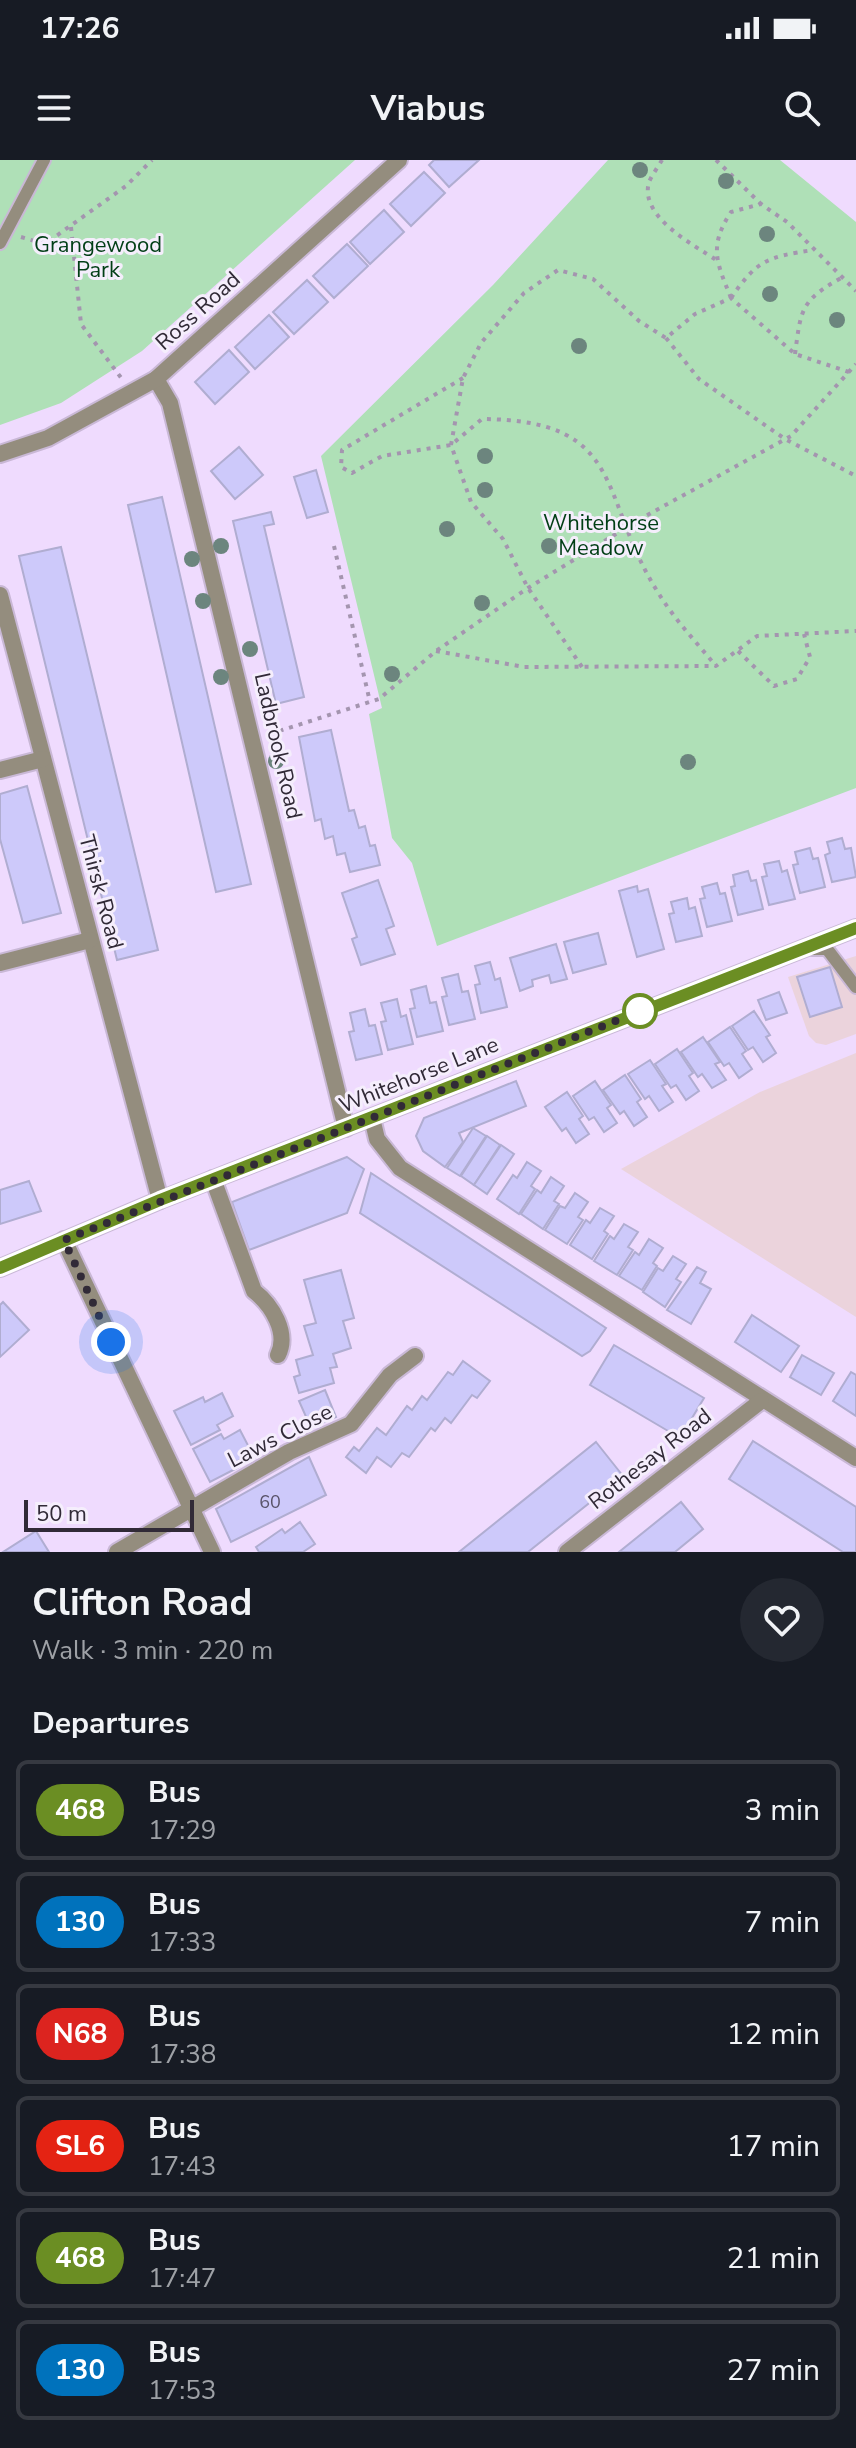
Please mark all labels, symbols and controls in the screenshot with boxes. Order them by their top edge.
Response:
text: 17:26 [40,8,119,49]
text: Viabus [371,84,485,133]
icon: menu [32,86,76,130]
icon: search [780,86,824,130]
park label: Grangewood Park [34,230,162,285]
street label: Ross Road [149,265,247,357]
park label: Whitehorse Meadow [543,508,659,563]
street label: Ladbrook Road [247,670,309,822]
street label: Thirsk Road [71,832,131,952]
unlabelled marker [623,994,657,1028]
street label: Whitehorse Lane [335,1029,503,1121]
your location [91,1322,131,1362]
street label: Laws Close [223,1397,337,1475]
street label: Rothesay Road [582,1401,718,1517]
house number: 60 [259,1490,281,1514]
scale bar [24,1496,194,1532]
text: 50 m [36,1499,87,1529]
text: Clifton Road [32,1577,252,1628]
button: heart [740,1578,824,1662]
text: Walk · 3 min · 220 m [32,1633,273,1668]
text: Departures [32,1703,189,1744]
text: Bus [148,1772,201,1813]
text: 3 min [745,1790,820,1831]
text: 468 [55,1791,105,1829]
text: 17:29 [148,1813,216,1848]
text: Bus [148,1884,201,1925]
text: 7 min [745,1902,820,1943]
text: 130 [55,1903,105,1941]
text: 17:33 [148,1925,216,1960]
text: Bus [148,1996,201,2037]
text: 12 min [727,2014,820,2055]
text: N68 [53,2015,107,2053]
text: 17:38 [148,2037,216,2072]
text: Bus [148,2108,201,2149]
text: 17 min [727,2126,820,2167]
text: SL6 [55,2127,105,2165]
text: 17:43 [148,2149,216,2184]
text: Bus [148,2220,201,2261]
text: 21 min [727,2238,820,2279]
text: 468 [55,2239,105,2277]
text: 17:47 [148,2261,216,2296]
text: Bus [148,2332,201,2373]
text: 27 min [727,2350,820,2391]
text: 130 [55,2351,105,2389]
text: 17:53 [148,2373,216,2408]

